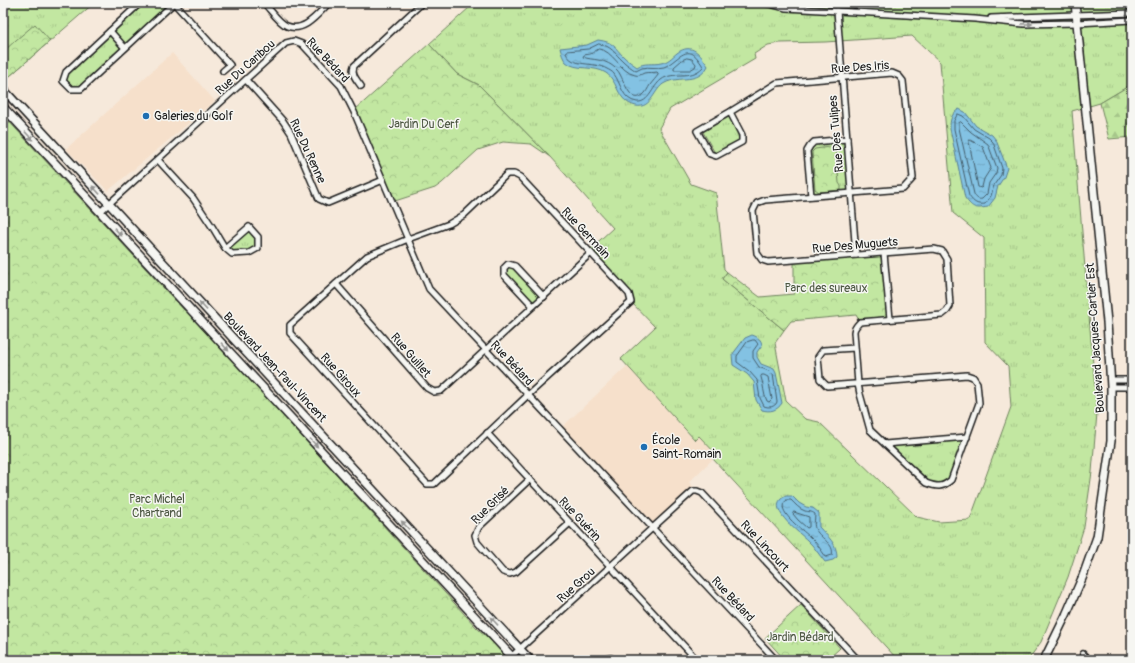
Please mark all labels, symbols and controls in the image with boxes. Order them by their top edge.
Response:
one-way arrow [1021,21,1034,27]
street label: Rue Bédard [303,35,352,86]
street label: Rue Du Caribou [212,37,278,98]
street label: Rue Des Iris [831,58,890,77]
street label: Rue Des Tulipes [826,94,847,173]
place label: Galeries du Golf [154,109,233,124]
marker: Galeries du Golf [141,111,151,121]
street label: Rue Du Renne [286,117,329,186]
park label: Jardin Du Cerf [388,117,460,132]
one-way arrow [25,131,34,141]
one-way arrow [92,185,101,195]
street label: Rue Germain [558,205,613,262]
one-way arrow [113,226,122,237]
street label: Rue Des Muguets [812,234,899,257]
street label: Boulevard Jacques-Cartier Est [1083,262,1108,414]
park label: Parc des sureaux [784,281,868,296]
one-way arrow [199,301,208,311]
street label: Boulevard Jean-Paul-Vincent [220,309,330,426]
street label: Rue Guillet [387,330,434,381]
street label: Rue Bédard [487,338,536,389]
one-way arrow [220,342,230,352]
street label: Rue Giroux [317,350,364,400]
place label: École Saint-Romain [652,432,721,462]
one-way arrow [309,438,318,448]
marker: École Saint-Romain [639,442,649,452]
street label: Rue Grisé [468,483,513,528]
park label: Parc Michel Chartrand [129,492,185,521]
street label: Rue Guérin [555,494,604,545]
street label: Rue Lincourt [737,518,792,575]
one-way arrow [401,520,410,530]
street label: Rue Grou [554,564,598,606]
street label: Rue Bédard [708,574,757,625]
one-way arrow [489,616,498,626]
park label: Jardin Bédard [766,630,834,645]

